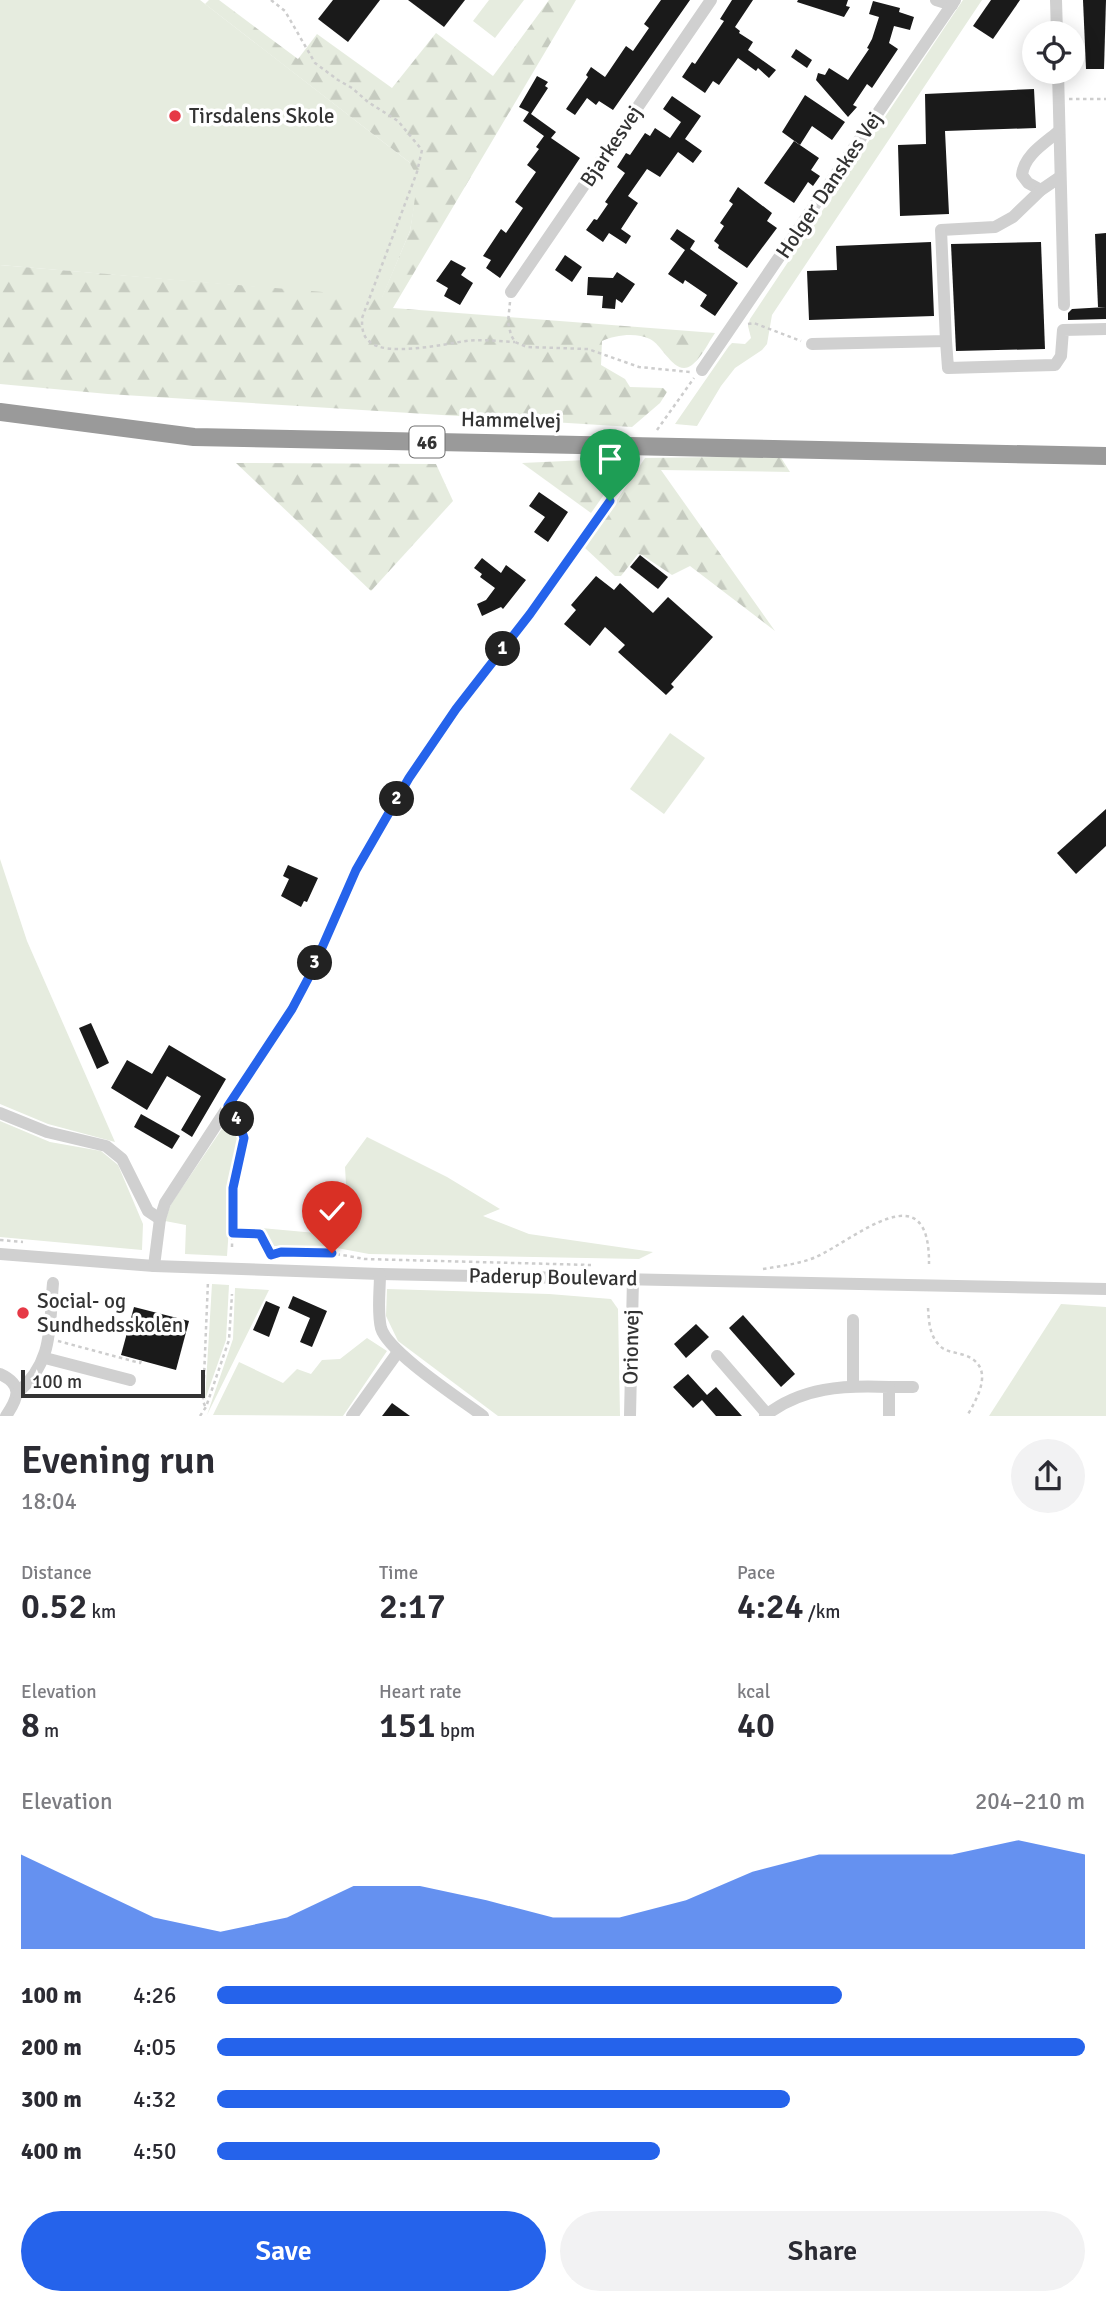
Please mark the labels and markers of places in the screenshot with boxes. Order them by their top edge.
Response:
place label: Tirsdalens Skole [189,103,335,129]
marker: Tirsdalens Skole [167,108,183,124]
pin [580,429,640,501]
pin: 1 [486,632,520,666]
pin: 2 [380,782,414,816]
pin: 3 [298,946,332,981]
pin: 4 [219,1102,254,1136]
pin [302,1181,362,1253]
place label: Social- og Sundhedsskolen [37,1288,183,1338]
marker: Social- og Sundhedsskolen [15,1305,31,1321]

